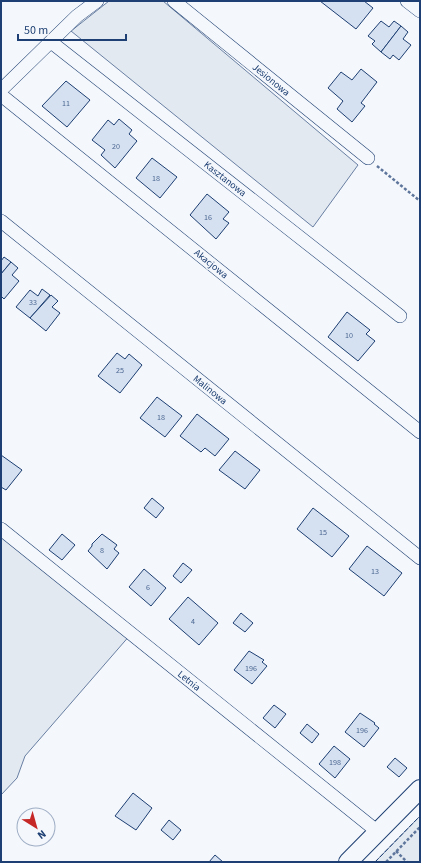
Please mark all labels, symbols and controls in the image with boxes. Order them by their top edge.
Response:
scale bar [18,16,126,42]
text: 50 m [24,22,48,39]
street label: Jesionowa [249,60,293,100]
house number: 11 [62,98,70,109]
house number: 20 [112,141,120,152]
street label: Kasztanowa [201,158,249,200]
house number: 18 [152,173,160,184]
house number: 16 [204,212,212,223]
street label: Akacjowa [191,246,231,282]
house number: 33 [29,297,37,308]
house number: 10 [345,330,353,341]
house number: 25 [116,365,124,376]
street label: Malinowa [190,372,230,408]
house number: 18 [157,412,165,423]
house number: 15 [319,527,327,538]
house number: 8 [100,545,104,556]
house number: 13 [371,566,379,577]
house number: 6 [146,582,150,593]
house number: 4 [191,616,195,627]
house number: 196 [245,663,257,674]
street label: Letnia [175,667,203,695]
house number: 196 [356,725,368,736]
house number: 198 [329,757,341,768]
north arrow [16,807,56,847]
text: N [34,826,49,843]

